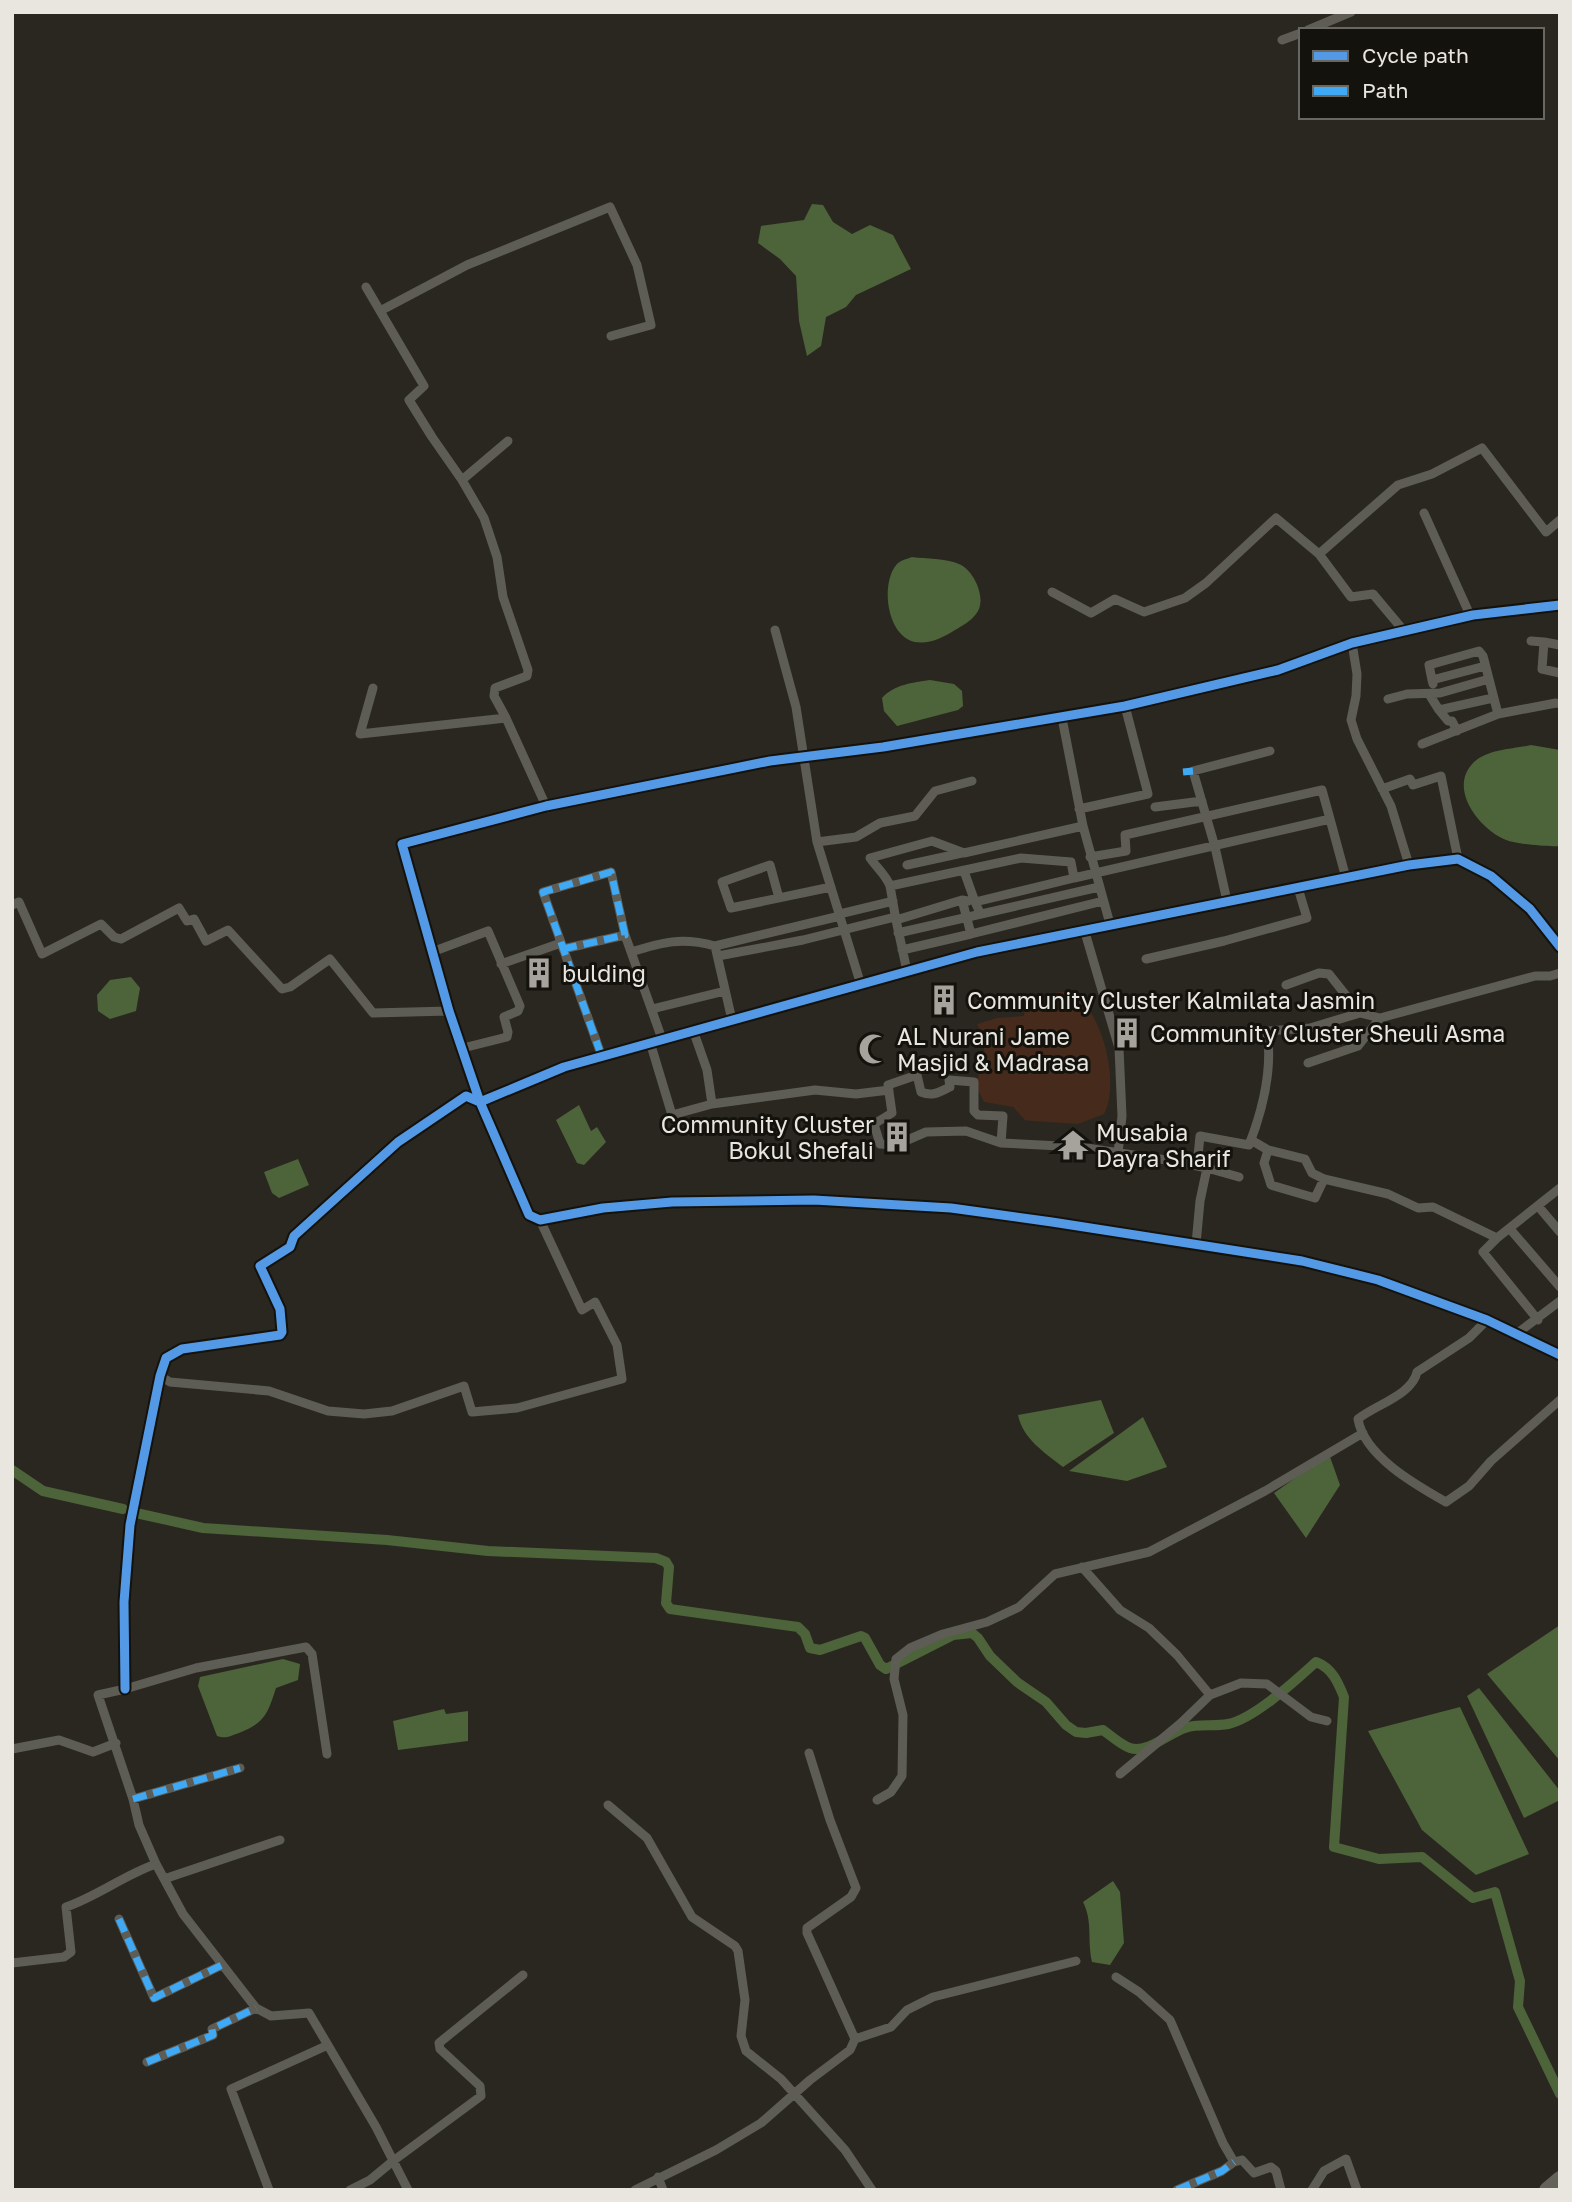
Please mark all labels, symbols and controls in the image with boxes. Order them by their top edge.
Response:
legend [1299,28,1544,119]
text: Cycle path [1362,42,1469,68]
text: Path [1362,77,1409,103]
building icon: bulding [522,956,556,990]
place label: bulding [562,959,646,987]
building icon: Community Cluster Kalmilata Jasmin [927,983,961,1017]
place label: Community Cluster Kalmilata Jasmin [967,986,1375,1014]
building icon: Community Cluster Sheuli Asma [1110,1016,1144,1050]
place label: Community Cluster Sheuli Asma [1150,1019,1505,1047]
place label: AL Nurani Jame Masjid & Madrasa [897,1022,1089,1076]
mosque icon: AL Nurani Jame Masjid & Madrasa [857,1032,891,1066]
place label: Community Cluster Bokul Shefali [661,1110,874,1164]
place label: Musabia Dayra Sharif [1096,1118,1230,1172]
building icon: Community Cluster Bokul Shefali [880,1120,914,1154]
temple icon: Musabia Dayra Sharif [1056,1128,1090,1162]

